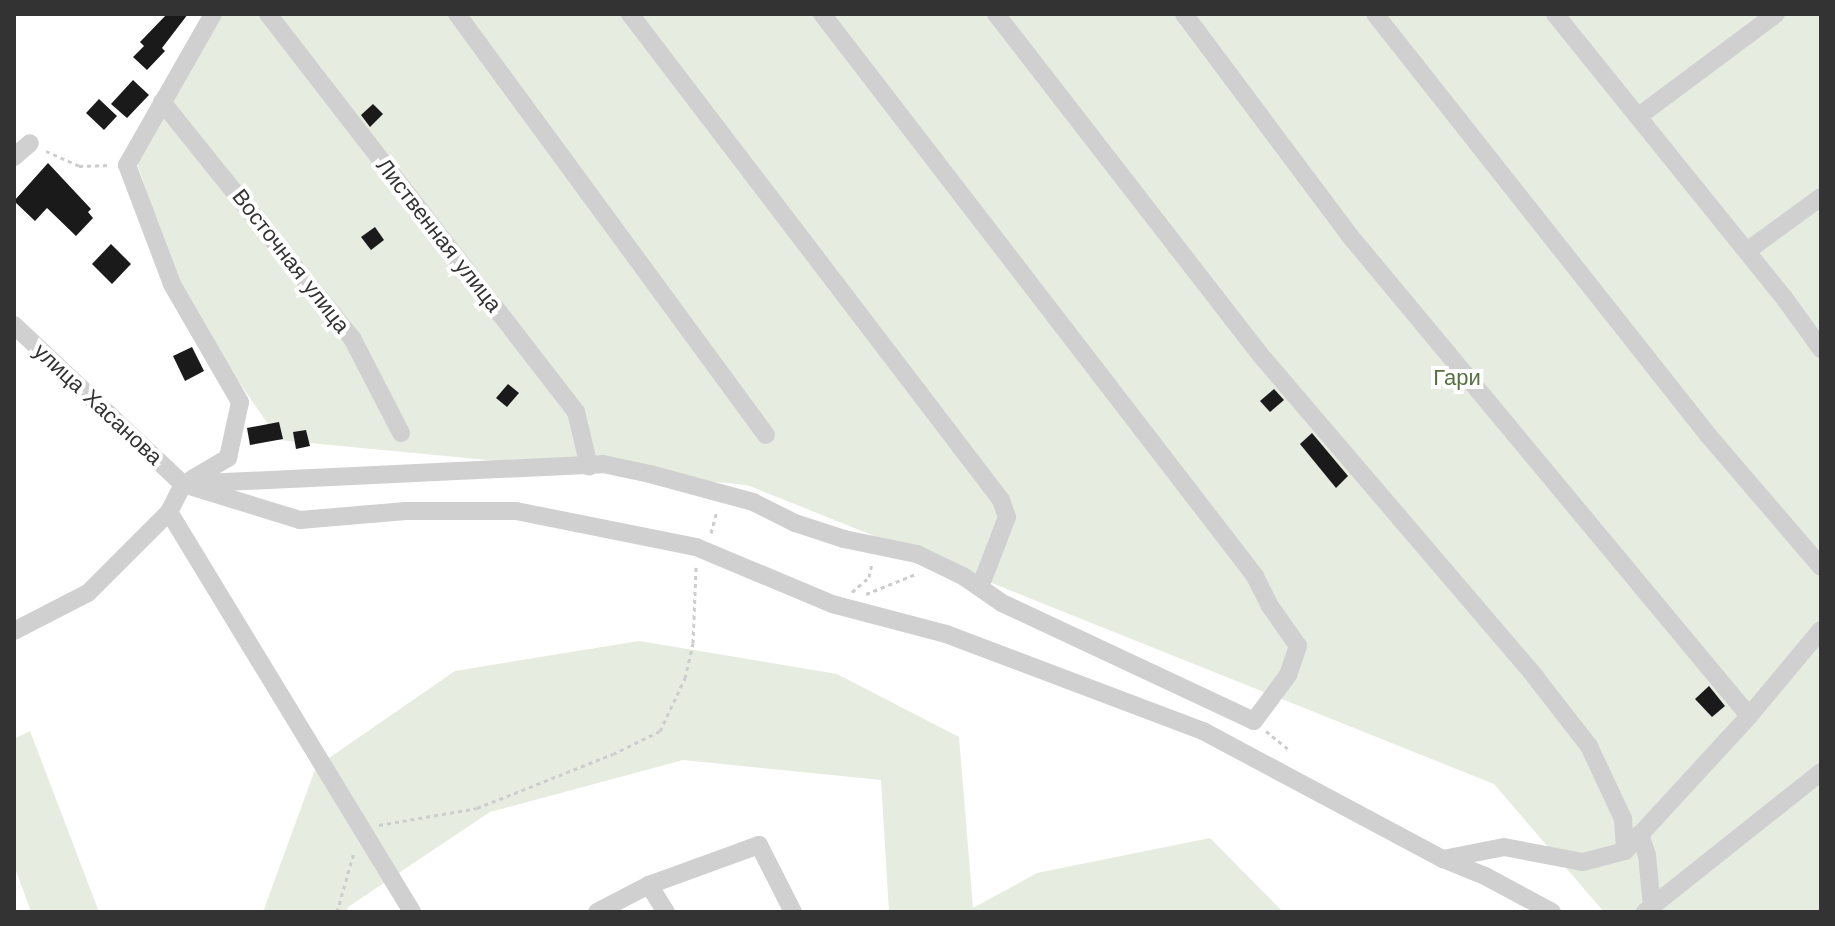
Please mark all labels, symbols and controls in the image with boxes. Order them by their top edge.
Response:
street label: Лиственная улица [371,153,507,317]
street label: Восточная улица [227,184,355,338]
street label: улица Хасанова [28,338,168,470]
park label: Гари [1433,365,1481,391]

